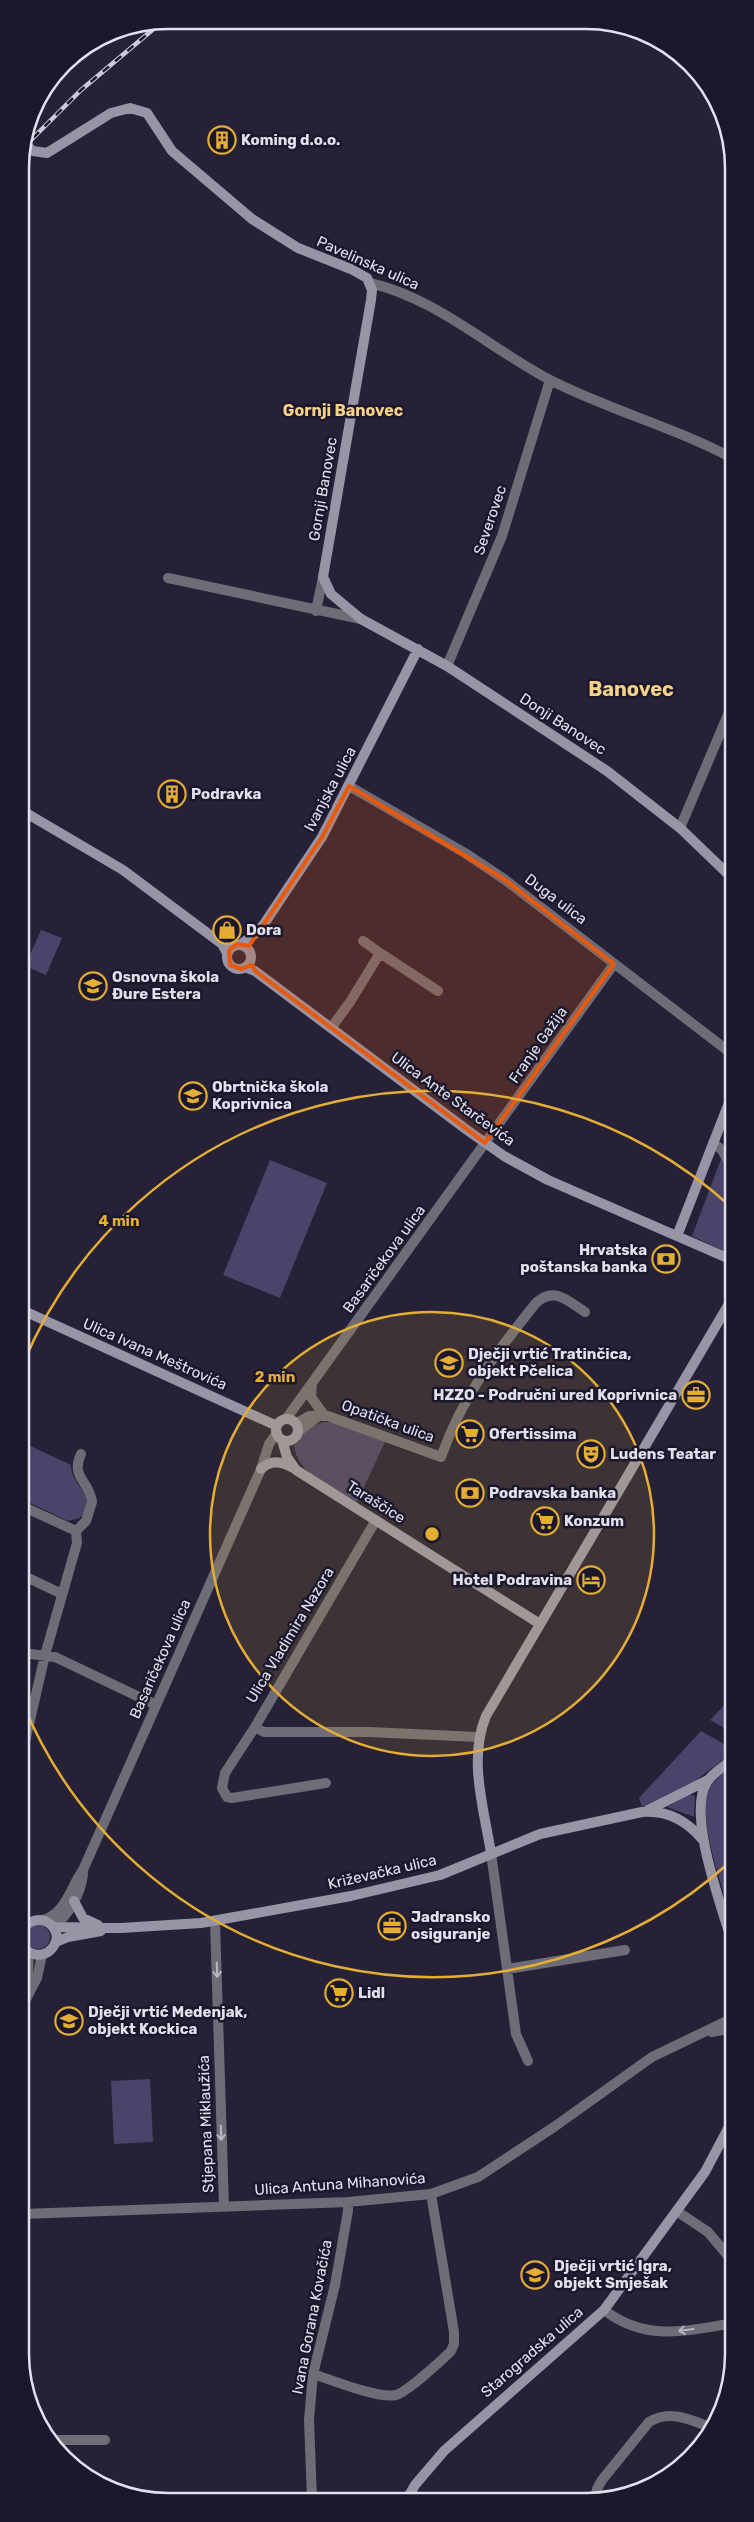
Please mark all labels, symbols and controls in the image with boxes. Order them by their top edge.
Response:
building icon: Koming d.o.o. [207,125,237,155]
place label: Koming d.o.o. [241,131,340,149]
street label: Pavelinska ulica [314,232,422,294]
district label: Gornji Banovec [283,401,403,420]
street label: Gornji Banovec [305,436,341,542]
street label: Severovec [470,483,510,557]
district label: Banovec [588,677,674,701]
street label: Donji Banovec [516,689,610,759]
street label: Ivanjska ulica [300,744,360,834]
building icon: Podravka [157,779,187,809]
place label: Podravka [191,785,262,803]
street label: Duga ulica [521,870,591,928]
shop icon: Dora [212,915,242,945]
place label: Dora [246,921,282,939]
place label: Osnovna škola Đure Estera [112,968,219,1003]
school or university icon: Osnovna škola Đure Estera [78,971,108,1001]
street label: Franje Gažija [505,1003,571,1087]
street label: Ulica Ante Starčevića [388,1048,518,1150]
place label: Obrtnička škola Koprivnica [212,1078,329,1113]
school or university icon: Obrtnička škola Koprivnica [178,1081,208,1111]
street label: Basaričekova ulica [339,1202,429,1316]
text: 4 min [98,1212,140,1230]
place label: Hrvatska poštanska banka [520,1241,647,1276]
bank icon: Hrvatska poštanska banka [651,1244,681,1274]
street label: Ulica Ivana Meštrovića [80,1314,230,1394]
place label: Dječji vrtić Tratinčica, objekt Pčelica [468,1345,632,1380]
school or university icon: Dječji vrtić Tratinčica, objekt Pčelica [434,1348,464,1378]
text: 2 min [255,1368,295,1386]
office icon: HZZO - Područni ured Koprivnica [681,1380,711,1410]
place label: HZZO - Područni ured Koprivnica [433,1386,677,1404]
street label: Opatička ulica [339,1396,437,1446]
supermarket icon: Ofertissima [455,1419,485,1449]
place label: Ofertissima [489,1425,577,1443]
theatre icon: Ludens Teatar [576,1439,606,1469]
place label: Ludens Teatar [610,1445,716,1463]
street label: Taraščice [343,1477,409,1527]
bank icon: Podravska banka [455,1478,485,1508]
place label: Podravska banka [489,1484,616,1502]
supermarket icon: Konzum [530,1506,560,1536]
place label: Konzum [564,1512,624,1530]
centre of rings [423,1525,441,1543]
street label: Ulica Vladimira Nazora [242,1564,338,1706]
hotel icon: Hotel Podravina [576,1565,606,1595]
place label: Hotel Podravina [453,1571,572,1589]
street label: Basaričekova ulica [126,1597,194,1721]
street label: Križevačka ulica [326,1851,438,1893]
place label: Jadransko osiguranje [411,1908,491,1943]
office icon: Jadransko osiguranje [377,1911,407,1941]
one-way arrow [212,1962,221,1978]
supermarket icon: Lidl [324,1978,354,2008]
place label: Lidl [358,1984,385,2002]
place label: Dječji vrtić Medenjak, objekt Kockica [88,2003,247,2038]
school or university icon: Dječji vrtić Medenjak, objekt Kockica [54,2006,84,2036]
street label: Stjepana Miklaužića [195,2055,217,2193]
one-way arrow [217,2125,226,2141]
street label: Ulica Antuna Mihanovića [254,2169,426,2199]
street label: Ivana Gorana Kovačića [288,2238,336,2396]
place label: Dječji vrtić Igra, objekt Smješak [554,2257,672,2292]
school or university icon: Dječji vrtić Igra, objekt Smješak [520,2260,550,2290]
street label: Starogradska ulica [477,2303,587,2401]
one-way arrow [678,2326,694,2336]

